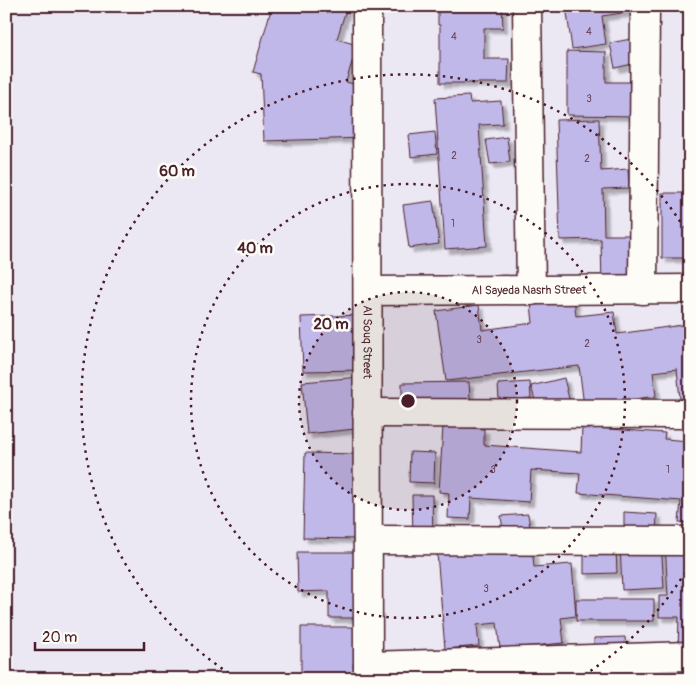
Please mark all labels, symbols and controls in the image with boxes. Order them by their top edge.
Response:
house number: 4 [586,26,592,38]
house number: 4 [451,31,457,43]
house number: 3 [586,93,592,105]
house number: 2 [451,150,457,162]
house number: 2 [584,153,590,165]
text: 60 m [159,162,195,181]
house number: 1 [451,218,455,230]
text: 40 m [237,239,273,258]
street label: Al Sayeda Nasrh Street [471,283,587,298]
street label: Al Souq Street [359,305,375,379]
text: 20 m [313,315,349,334]
house number: 3 [476,334,482,346]
house number: 2 [584,338,590,350]
centre of rings [399,392,417,410]
house number: 3 [490,464,496,476]
house number: 1 [666,464,670,476]
house number: 3 [483,583,489,595]
scale bar [35,620,144,652]
text: 20 m [42,628,77,647]

